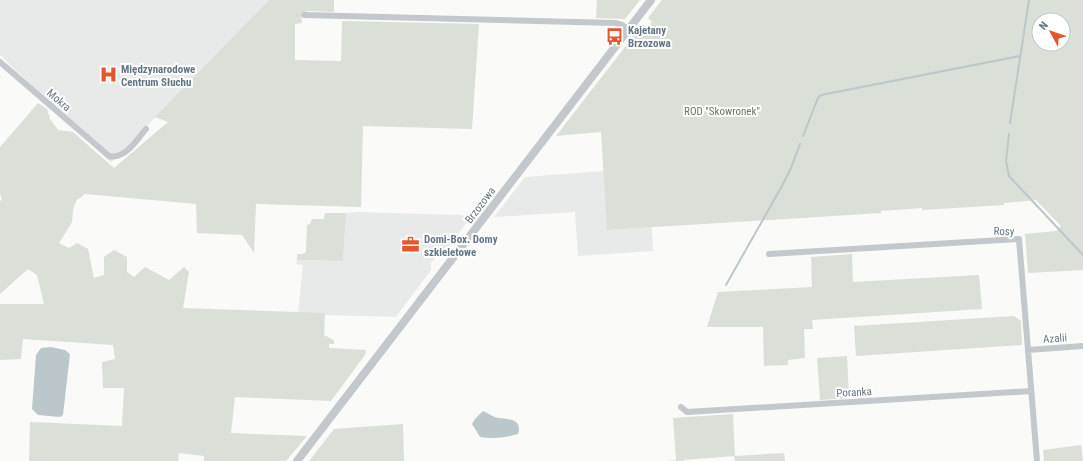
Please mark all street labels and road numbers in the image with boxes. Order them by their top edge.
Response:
street label: Mokra [44,87,73,114]
street label: Brzozowa [463,185,498,226]
street label: Rosy [993,225,1015,238]
street label: Azalii [1043,331,1068,346]
street label: Poranka [836,385,872,400]

